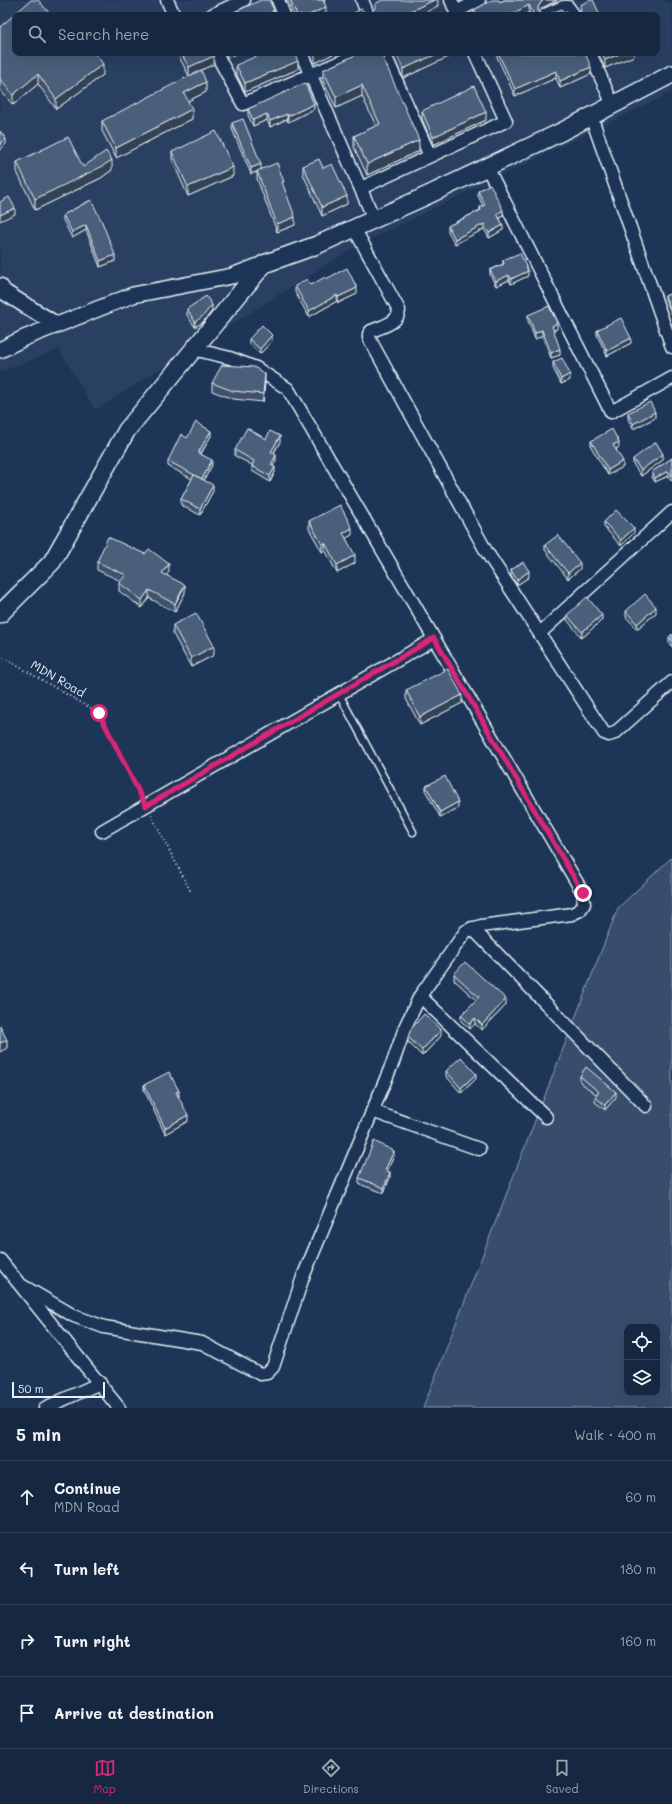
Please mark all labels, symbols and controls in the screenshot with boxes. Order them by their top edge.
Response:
search box [12,12,660,56]
icon: search [26,23,48,45]
text: Search here [58,24,149,44]
street label: MDN Road [28,656,89,700]
route start [90,704,108,722]
route end [574,884,592,902]
map controls [624,1324,660,1396]
button: locate [624,1324,660,1360]
button: layers [624,1360,660,1396]
scale bar [12,1380,105,1399]
text: 50 m [18,1381,44,1396]
text: 5 min [16,1423,61,1445]
text: Walk · 400 m [574,1426,656,1443]
text: Continue [54,1478,121,1498]
icon: ahead [16,1486,38,1508]
text: 60 m [626,1488,656,1505]
text: MDN Road [54,1498,119,1515]
icon: left [16,1558,38,1580]
text: Turn left [54,1559,119,1579]
text: 180 m [620,1560,656,1577]
icon: right [16,1630,38,1652]
text: Turn right [54,1631,131,1651]
text: 160 m [620,1632,656,1649]
icon: arrive [16,1702,38,1724]
text: Arrive at destination [54,1703,214,1723]
tab: Map [94,1757,116,1796]
tab: Directions [303,1757,359,1796]
tab: Saved [546,1757,578,1796]

